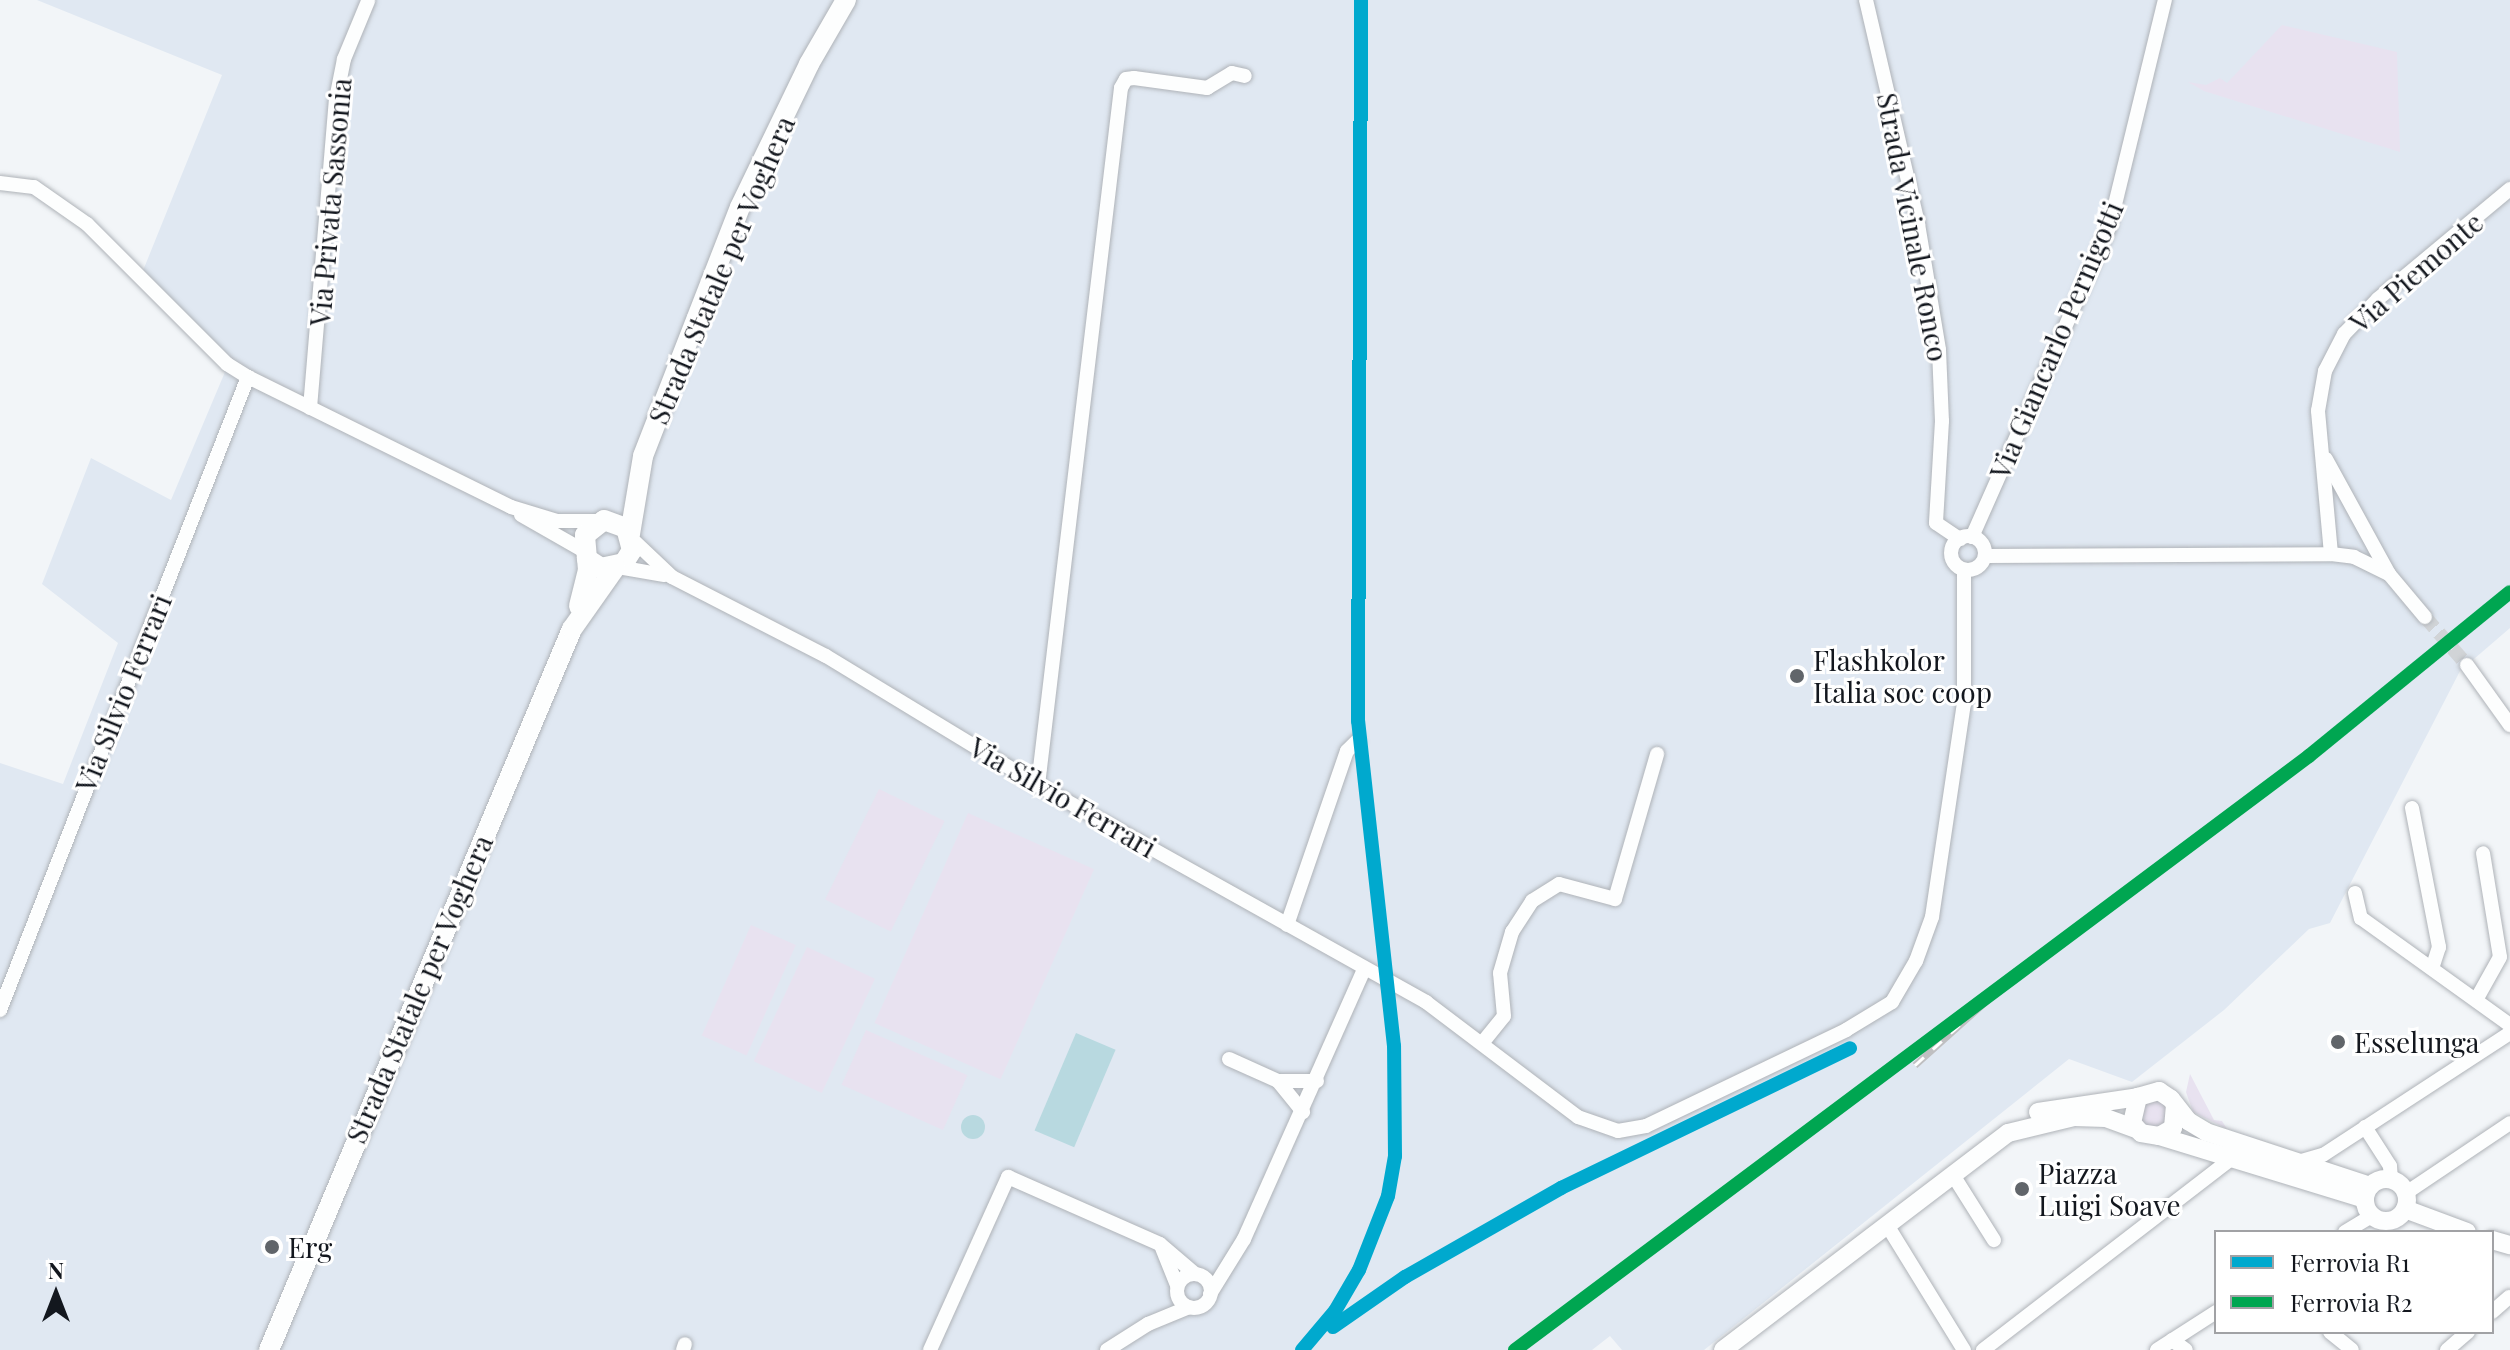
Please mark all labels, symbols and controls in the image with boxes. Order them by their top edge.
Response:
street label: Via Privata Sassonia [302,76,358,328]
street label: Strada Vicinale Ronco [1870,89,1956,365]
street label: Strada Statale per Voghera [640,110,802,430]
street label: Via Giancarlo Pernigotti [1982,196,2130,484]
street label: Via Piemonte [2342,205,2490,339]
street label: Via Silvio Ferrari [68,589,178,797]
place label: Flashkolor Italia soc coop [1813,643,1992,709]
marker: Flashkolor Italia soc coop [1788,667,1806,685]
street label: Via Silvio Ferrari [963,730,1163,864]
street label: Strada Statale per Voghera [338,829,500,1149]
place label: Esselunga [2354,1025,2479,1059]
marker: Esselunga [2329,1033,2347,1051]
place label: Piazza Luigi Soave [2038,1156,2181,1222]
marker: Piazza Luigi Soave [2013,1180,2031,1198]
place label: Erg [288,1230,332,1264]
legend [2214,1230,2494,1334]
marker: Erg [263,1238,281,1256]
text: Ferrovia R1 [2290,1246,2410,1278]
north arrow [16,1254,96,1334]
text: N [48,1255,64,1285]
text: Ferrovia R2 [2290,1286,2413,1318]

